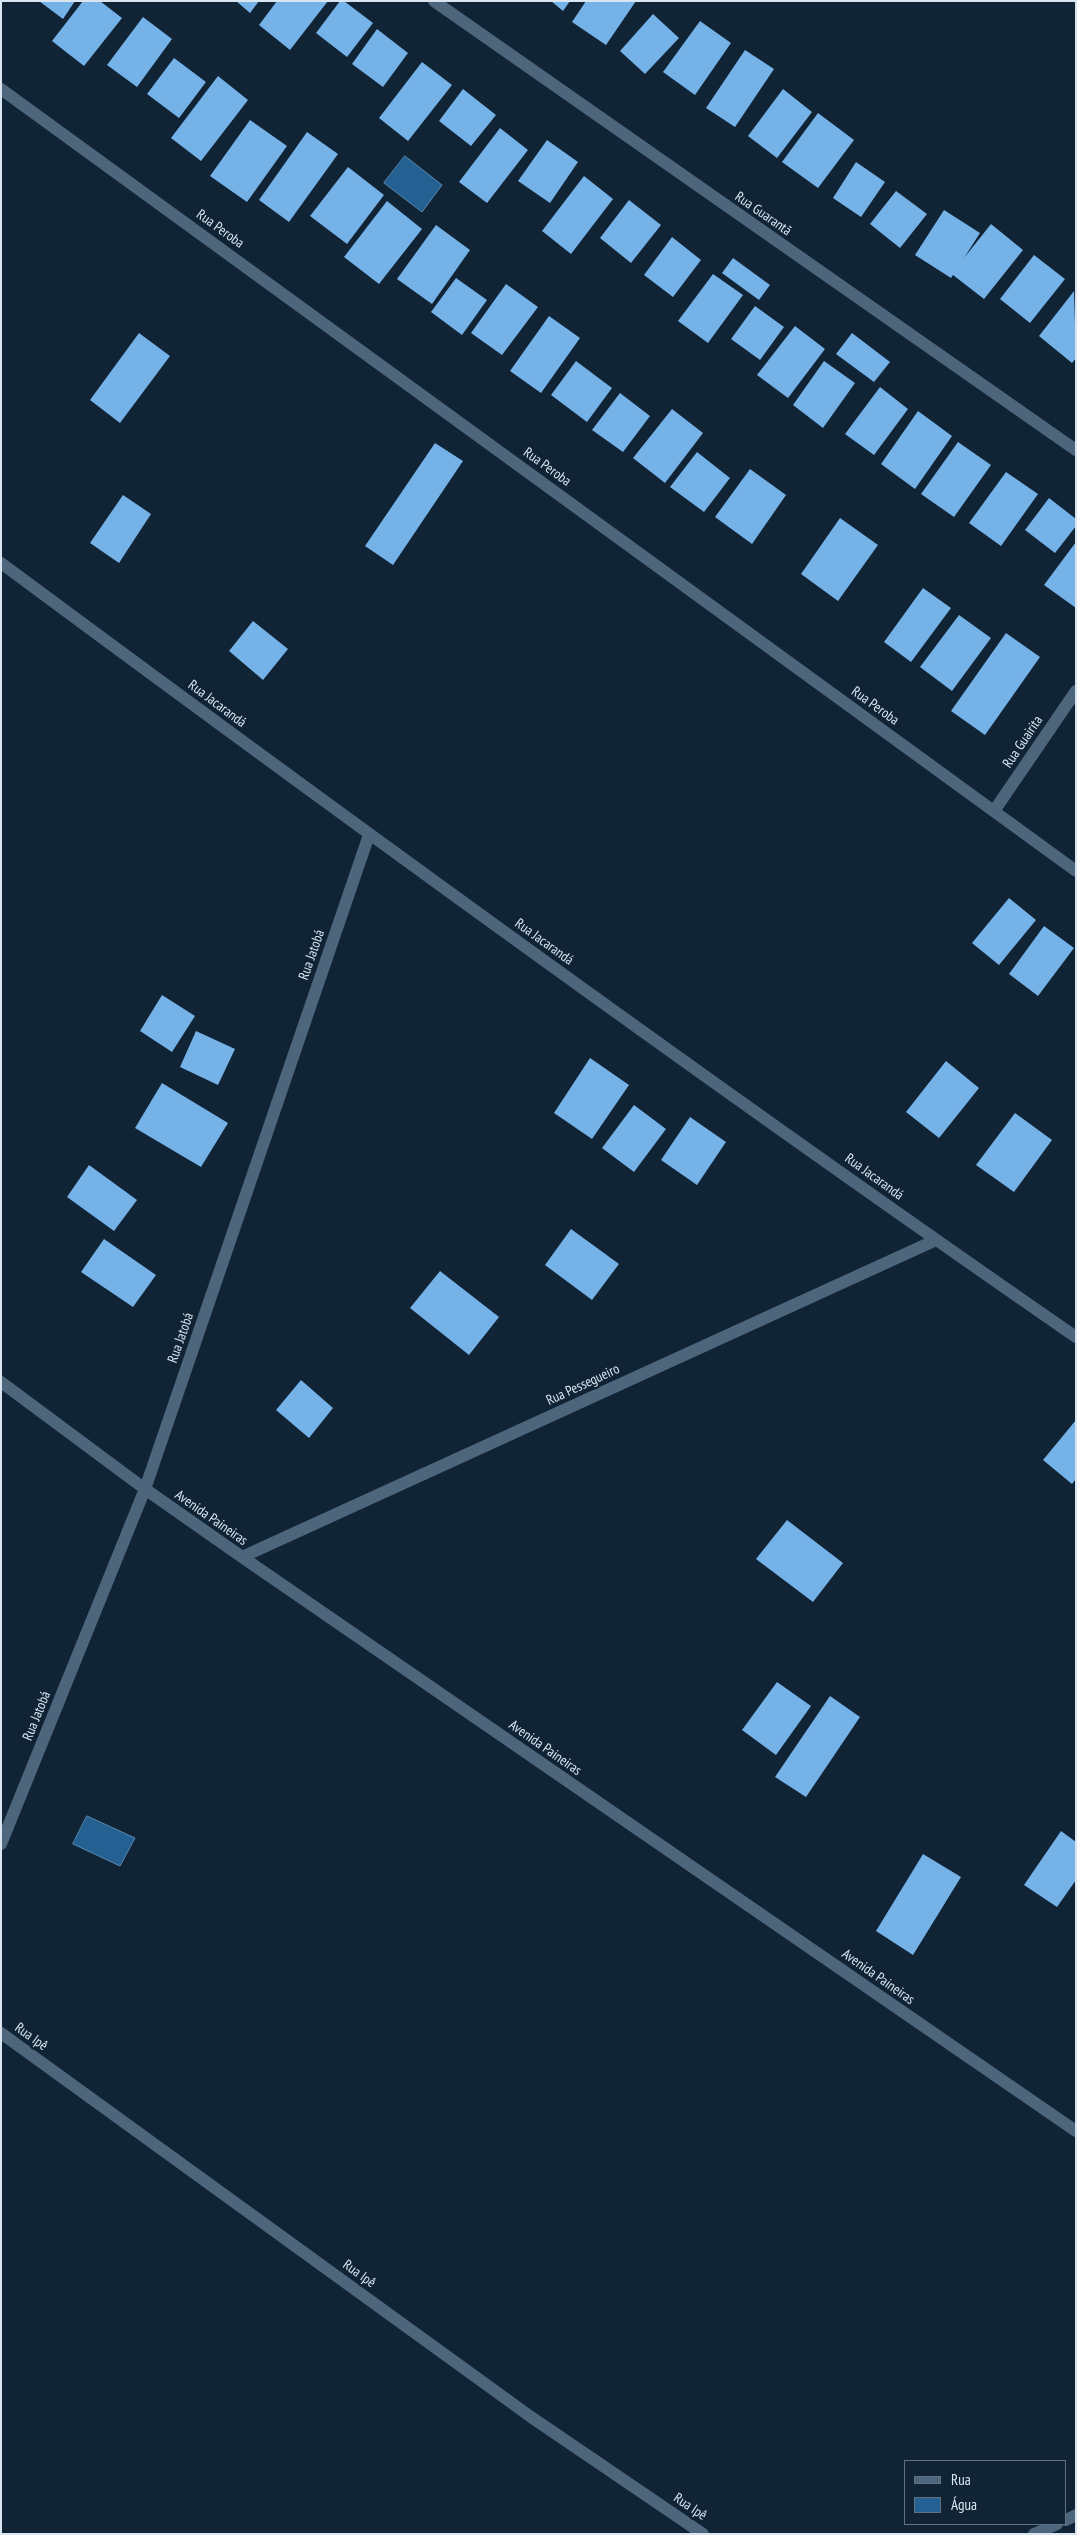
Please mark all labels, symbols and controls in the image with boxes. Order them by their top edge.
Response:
street label: Rua Guarantã [732,188,794,240]
street label: Rua Peroba [193,206,247,252]
street label: Rua Peroba [520,444,574,490]
street label: Rua Jacarandá [185,677,249,731]
street label: Rua Peroba [848,683,902,729]
street label: Rua Guairita [999,713,1047,771]
street label: Rua Jacarandá [511,915,577,969]
street label: Rua Jatobá [296,928,328,982]
street label: Rua Jacarandá [841,1150,907,1204]
street label: Rua Jatobá [165,1311,197,1365]
street label: Rua Pessegueiro [544,1361,622,1409]
street label: Avenida Paineiras [171,1487,251,1549]
street label: Rua Jatobá [20,1689,54,1743]
street label: Avenida Paineiras [505,1717,585,1779]
street label: Avenida Paineiras [838,1946,918,2008]
street label: Rua Ipê [11,2019,51,2055]
street label: Rua Ipê [339,2256,379,2292]
legend [904,2460,1067,2525]
text: Rua [951,2470,971,2489]
street label: Rua Ipê [670,2490,710,2524]
text: Água [951,2495,977,2514]

